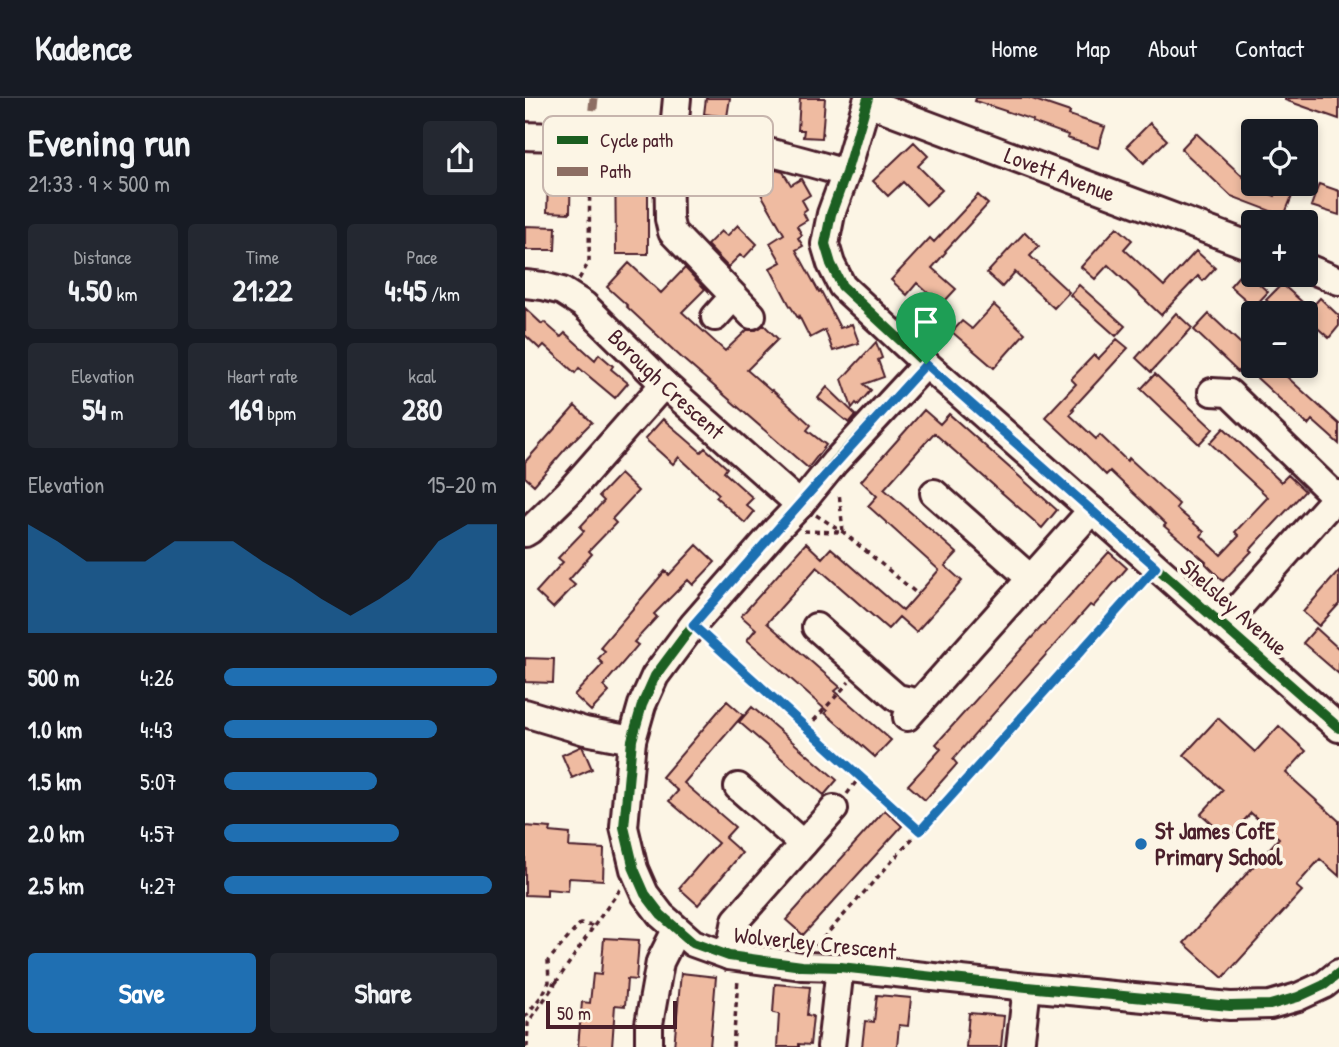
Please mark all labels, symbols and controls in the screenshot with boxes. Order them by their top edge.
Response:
text: Kadence [35,26,132,70]
text: Home [991,32,1038,64]
text: Map [1076,32,1110,64]
text: About [1148,32,1197,64]
text: Contact [1235,32,1304,64]
text: Evening run [28,116,191,168]
legend [543,116,773,196]
map controls [1241,119,1318,378]
button: locate [1241,119,1318,196]
button: share [423,121,497,195]
text: Cycle path [600,127,673,153]
street label: Lovett Avenue [1000,139,1120,209]
text: Path [600,158,631,184]
text: 21:33 · 9 × 500 m [28,168,170,199]
button: + [1241,210,1318,287]
text: Distance [74,244,132,270]
text: Time [246,244,279,270]
text: Pace [406,244,438,270]
text: 4.50 [68,270,112,310]
text: 21:22 [233,270,292,310]
text: 4:45 [384,270,427,310]
text: km [112,281,137,307]
text: /km [427,281,460,307]
pin [896,292,956,364]
button: − [1241,301,1318,378]
icon: arrive [907,303,945,341]
street label: Borough Crescent [602,321,733,447]
text: Elevation [71,363,134,389]
text: Heart rate [227,363,298,389]
text: kcal [408,363,436,389]
text: 54 [82,389,106,429]
text: 169 [229,389,263,429]
text: 280 [402,389,442,429]
text: m [106,400,123,426]
text: bpm [263,400,296,426]
text: Elevation [28,469,104,500]
text: 15–20 m [427,469,497,500]
street label: Shelsley Avenue [1174,551,1295,662]
text: 500 m [28,662,79,693]
text: 4:26 [140,662,174,693]
text: 1.0 km [28,714,82,745]
text: 4:43 [140,714,173,745]
text: 1.5 km [28,766,81,797]
text: 5:07 [140,766,177,797]
place label: St James CofE Primary School [1155,815,1283,873]
text: 2.0 km [28,818,84,849]
text: 4:57 [140,818,175,849]
marker: St James CofE Primary School [1133,836,1149,852]
text: 2.5 km [28,870,84,901]
text: 4:27 [140,870,176,901]
street label: Wolverley Crescent [732,919,899,967]
button: Save [28,953,256,1033]
button: Share [270,953,497,1033]
scale bar [546,998,677,1030]
text: 50 m [557,1000,591,1026]

